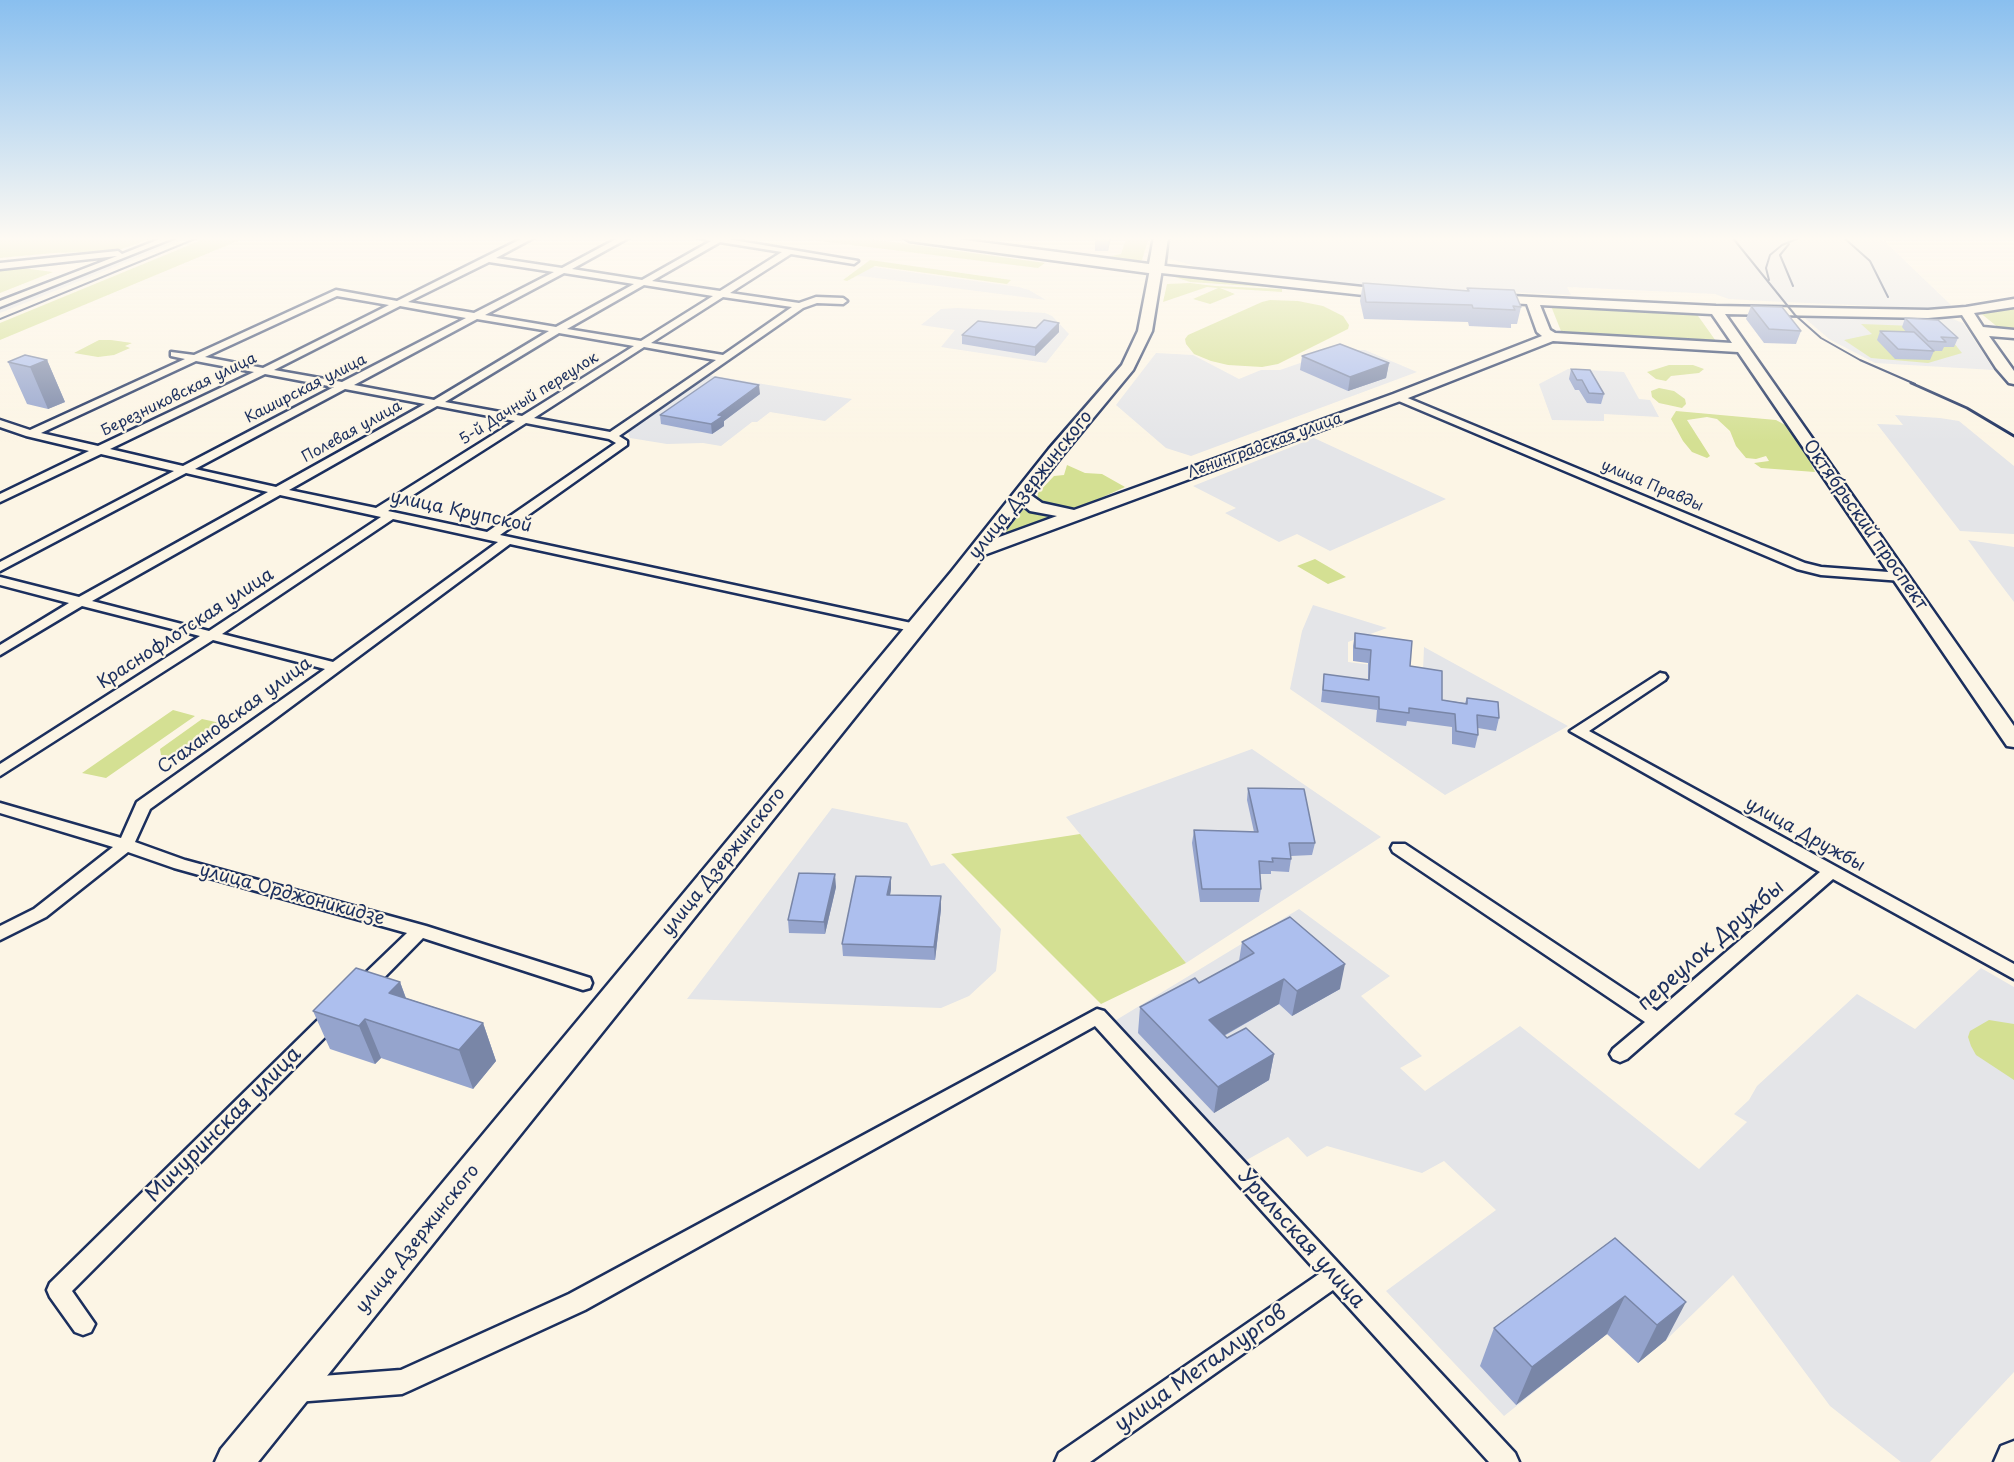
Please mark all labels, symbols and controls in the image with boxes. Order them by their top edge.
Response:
street label: 5-й Дачный переулок [456,349,602,449]
street label: Березниковская улица [98,350,260,440]
street label: Каширская улица [242,351,370,427]
street label: Полевая улица [299,397,405,467]
street label: улица Дзержинского [964,406,1098,564]
street label: Ленинградская улица [1185,410,1345,482]
street label: Октябрьский проспект [1798,436,1932,614]
street label: улица Правды [1598,456,1706,516]
street label: улица Крупской [388,486,534,538]
street label: Краснофлотская улица [94,564,278,694]
street label: Стахановская улица [154,653,316,779]
street label: улица Дзержинского [657,783,791,941]
street label: улица Дружбы [1742,793,1868,877]
street label: улица Орджоникидзе [197,860,387,930]
street label: переулок Дружбы [1632,875,1790,1017]
street label: Мичуринская улица [141,1042,307,1208]
street label: улица Дзержинского [351,1160,485,1318]
street label: Уральская улица [1232,1164,1370,1314]
street label: улица Металлургов [1110,1300,1292,1438]

